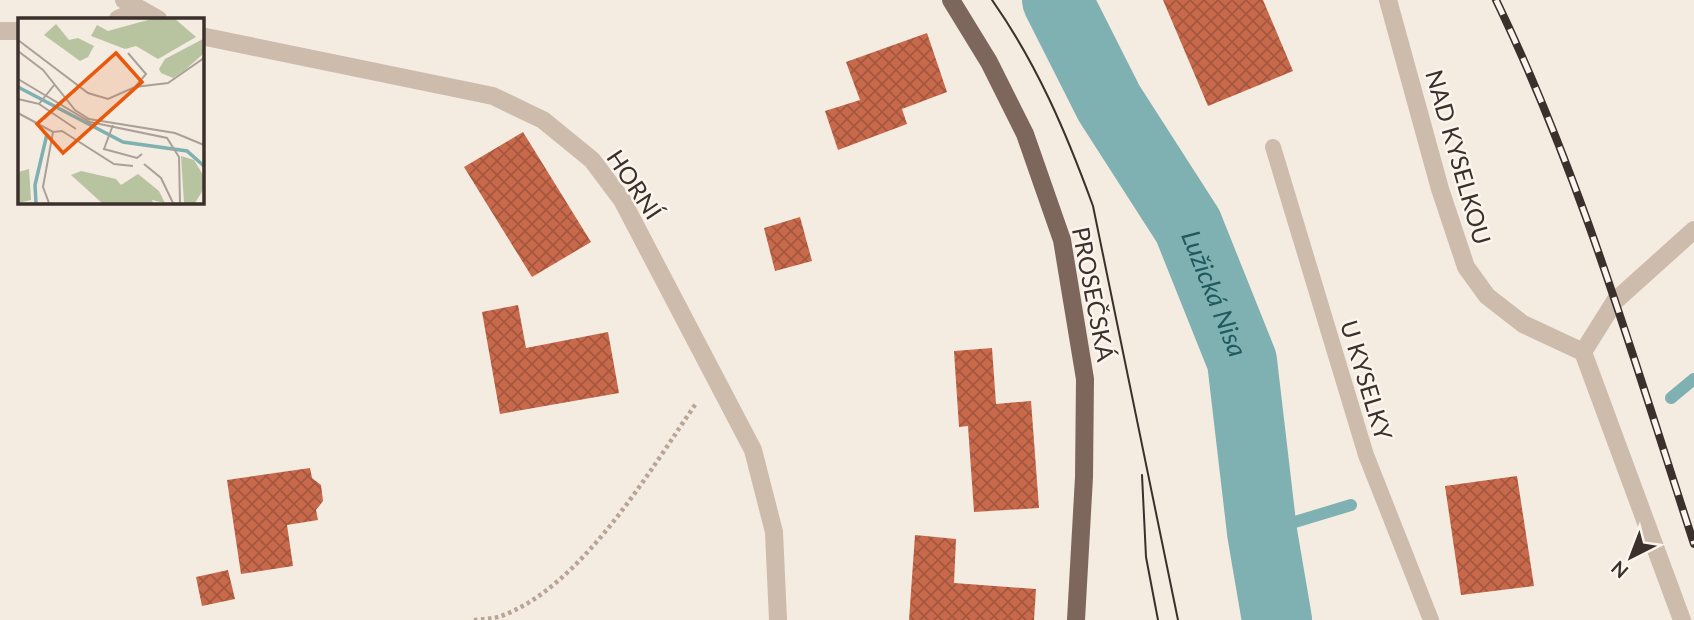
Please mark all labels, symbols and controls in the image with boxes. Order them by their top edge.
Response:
inset map [18,18,203,203]
street label: NAD KYSELKOU [1420,66,1498,248]
street label: HORNÍ [601,144,669,225]
street label: PROSEČSKÁ [1067,224,1121,364]
water label: Lužická Nisa [1175,225,1255,361]
street label: U KYSELKY [1335,316,1399,444]
north arrow [1596,522,1666,592]
text: N [1606,557,1632,583]

